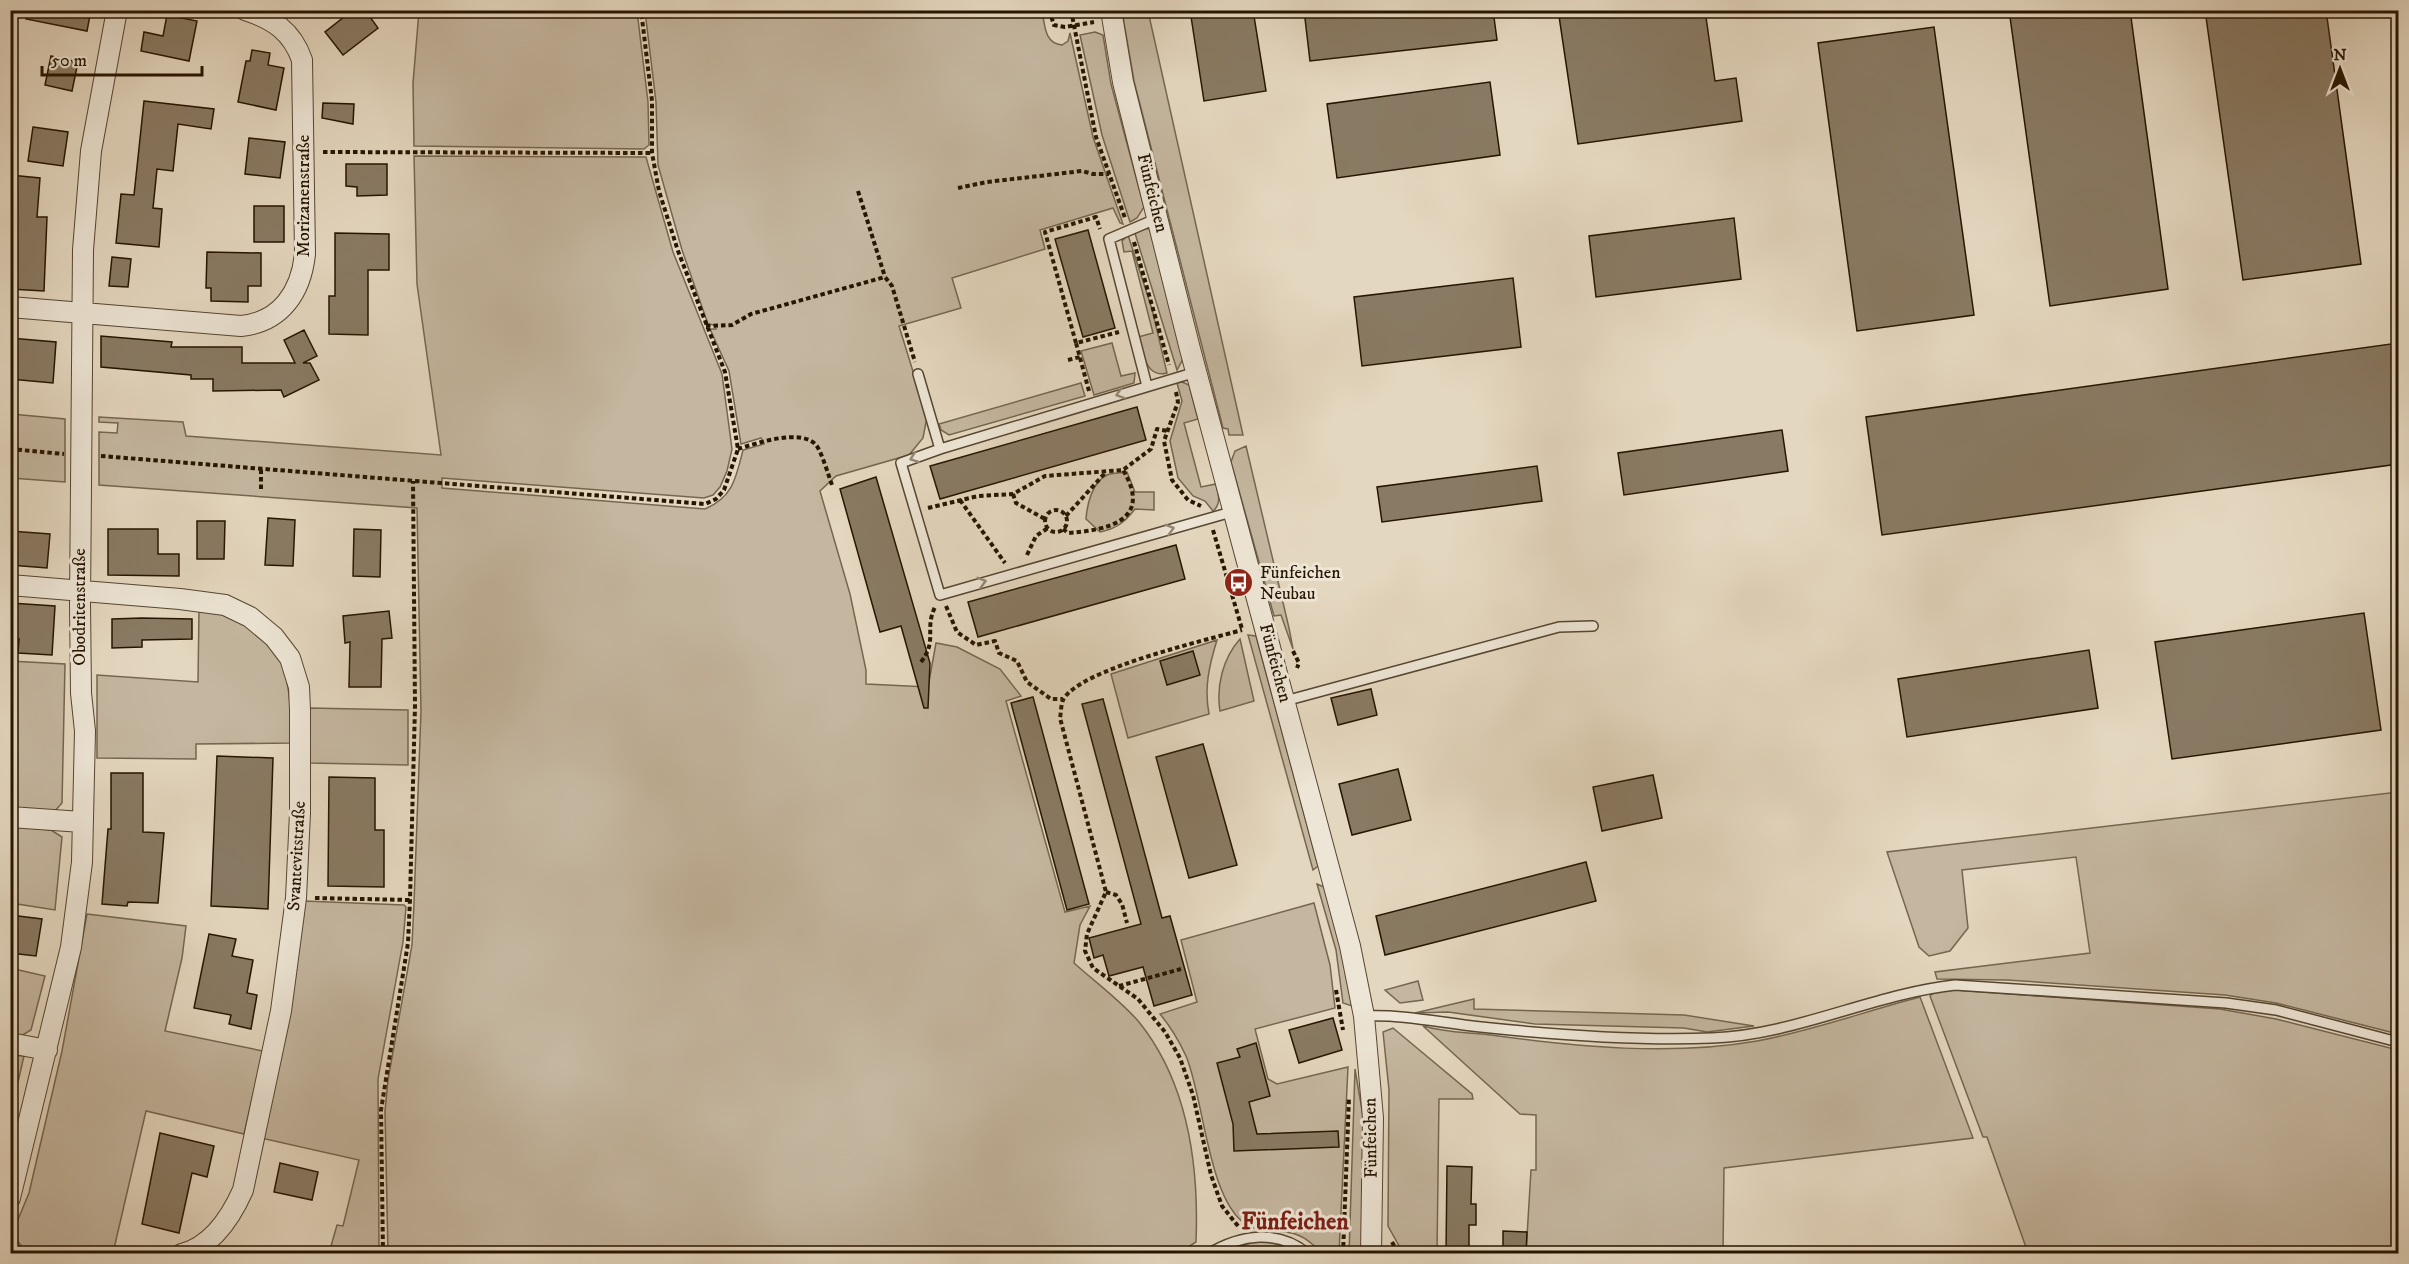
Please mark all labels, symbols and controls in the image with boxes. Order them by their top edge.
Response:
scale bar [42,39,202,77]
north arrow [2310,39,2370,99]
text: N [2333,45,2347,65]
text: 50 m [51,50,87,72]
street label: Morizanenstraße [293,135,315,257]
street label: Fünfeichen [1132,151,1173,235]
one-way arrow [1115,387,1126,399]
one-way arrow [909,451,920,464]
one-way arrow [1164,524,1175,536]
street label: Obodritenstraße [69,548,91,666]
place label: Fünfeichen Neubau [1260,562,1341,605]
bus stop icon: Fünfeichen Neubau [1223,567,1255,599]
one-way arrow [977,577,987,590]
street label: Fünfeichen [1254,621,1296,705]
street label: Svantevitstraße [283,800,311,912]
street label: Fünfeichen [1359,1097,1383,1179]
district label: Fünfeichen [1241,1207,1349,1237]

